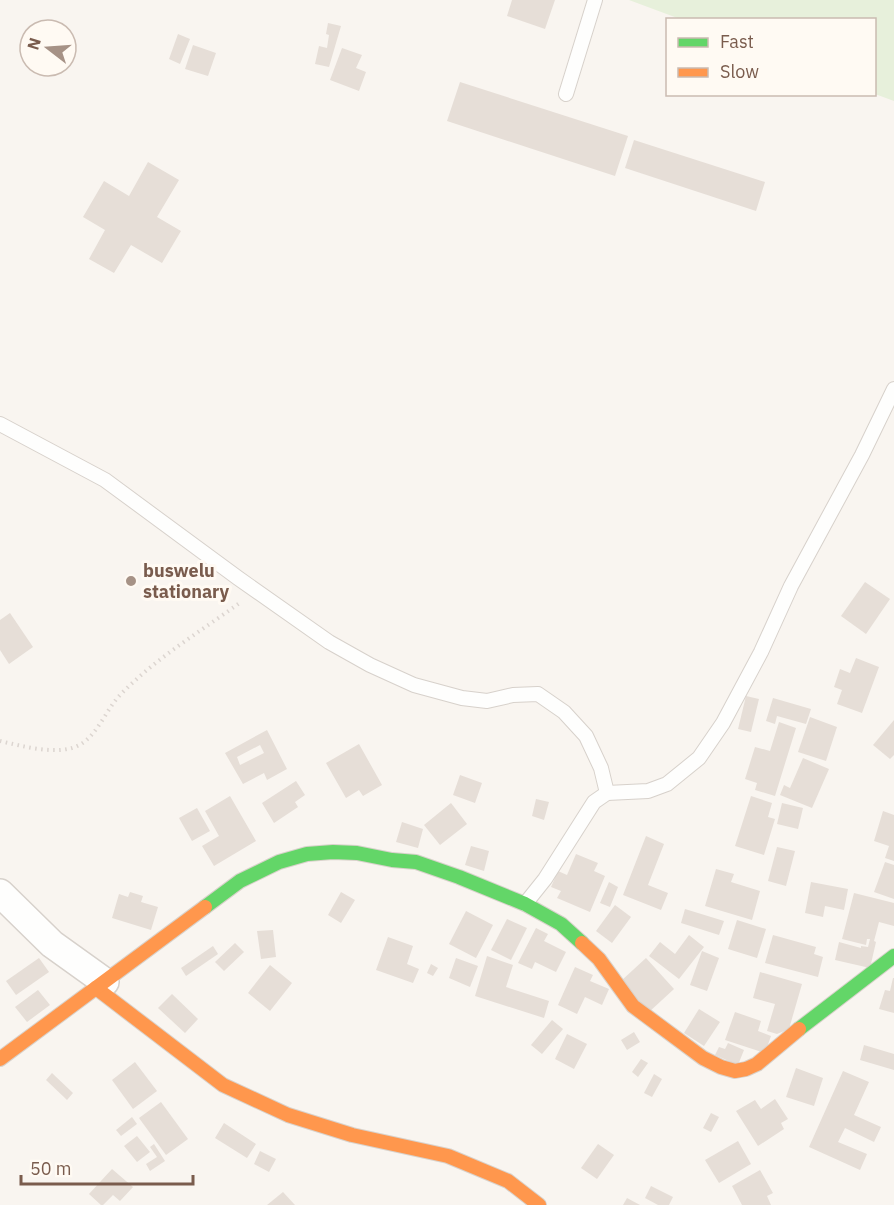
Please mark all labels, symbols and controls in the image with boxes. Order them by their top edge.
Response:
north arrow [18,18,78,78]
legend [666,18,876,96]
text: Fast [720,30,754,53]
text: N [22,35,45,52]
text: Slow [720,60,759,83]
place label: buswelu stationary [143,559,230,603]
marker: buswelu stationary [124,574,138,588]
scale bar [21,1148,194,1186]
text: 50 m [30,1157,72,1180]

